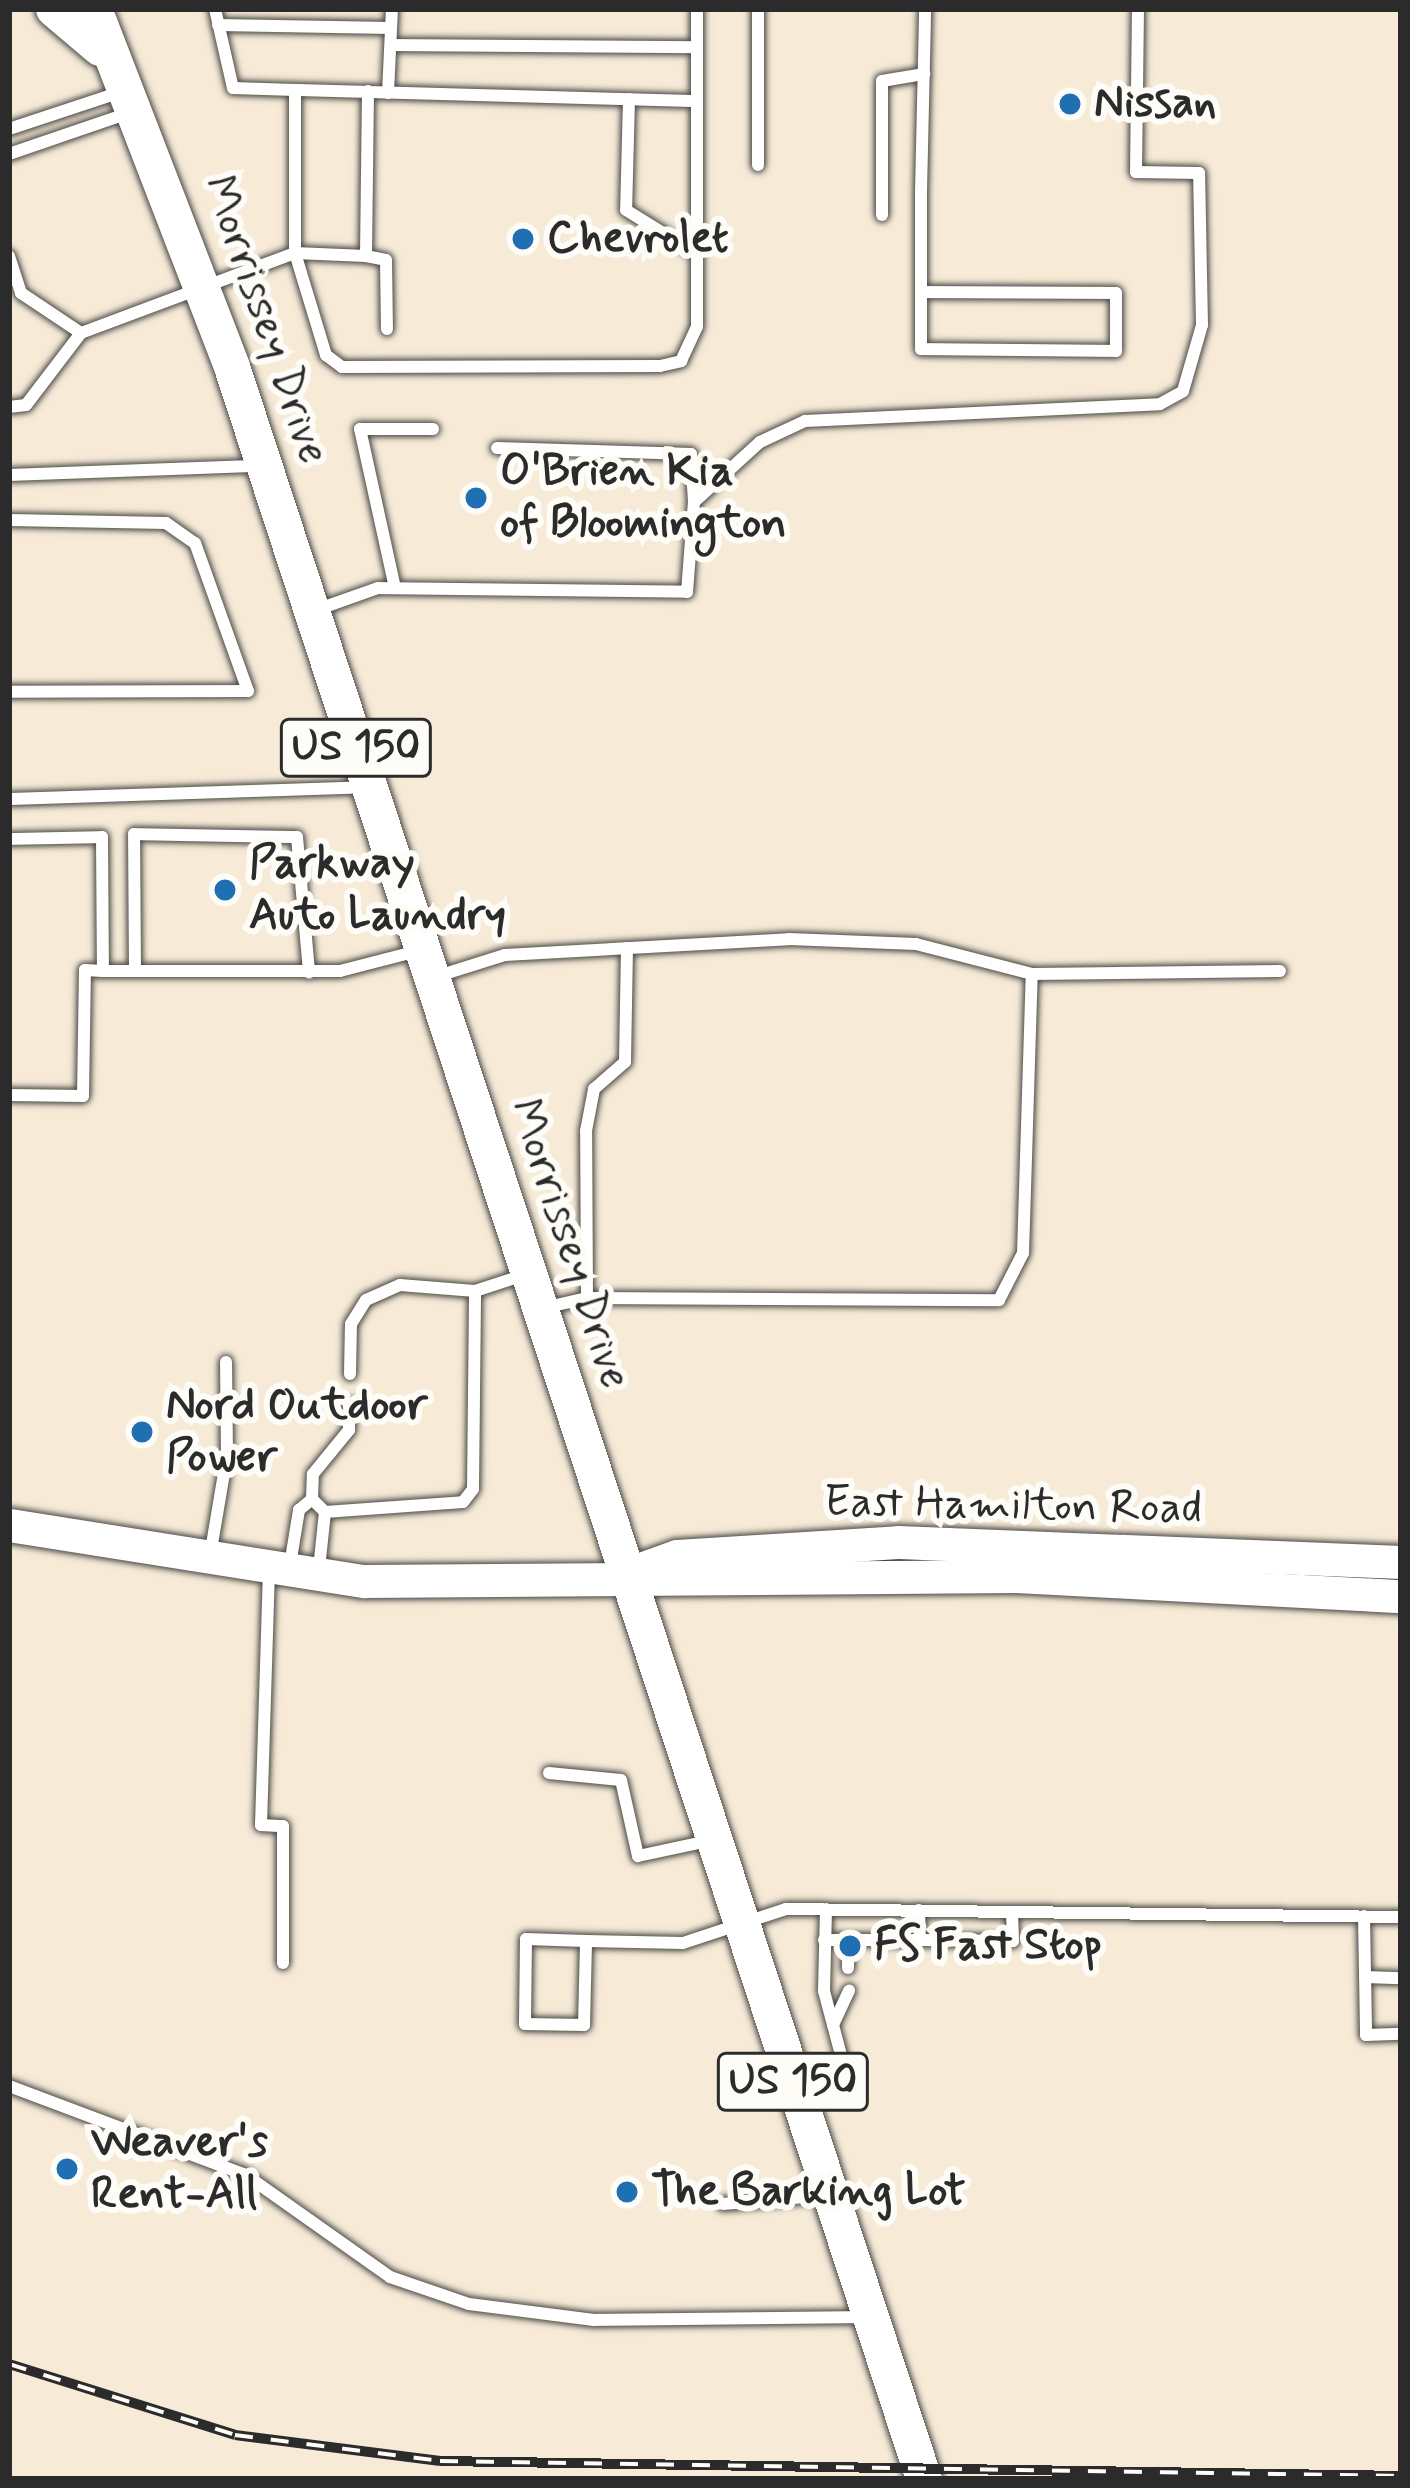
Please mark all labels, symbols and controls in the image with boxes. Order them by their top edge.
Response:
place label: Nissan [1094,77,1216,131]
marker: Nissan [1057,91,1083,117]
street label: Morrissey Drive [190,169,340,471]
place label: Chevrolet [547,212,729,266]
marker: Chevrolet [510,226,536,252]
place label: O'Brien Kia of Bloomington [500,445,791,551]
marker: O'Brien Kia of Bloomington [463,485,489,511]
road number: US 150 [278,712,434,784]
place label: Parkway Auto Laundry [249,837,506,943]
marker: Parkway Auto Laundry [212,877,238,903]
street label: Morrissey Drive [497,1092,641,1396]
place label: Nord Outdoor Power [166,1379,415,1485]
marker: Nord Outdoor Power [129,1419,155,1445]
street label: East Hamilton Road [825,1476,1201,1536]
place label: FS Fast Stop [874,1919,1099,1973]
marker: FS Fast Stop [837,1933,863,1959]
road number: US 150 [715,2046,871,2118]
place label: Weaver's Rent-All [91,2116,268,2222]
marker: Weaver's Rent-All [54,2156,80,2182]
place label: The Barking Lot [651,2165,951,2219]
marker: The Barking Lot [614,2179,640,2205]

